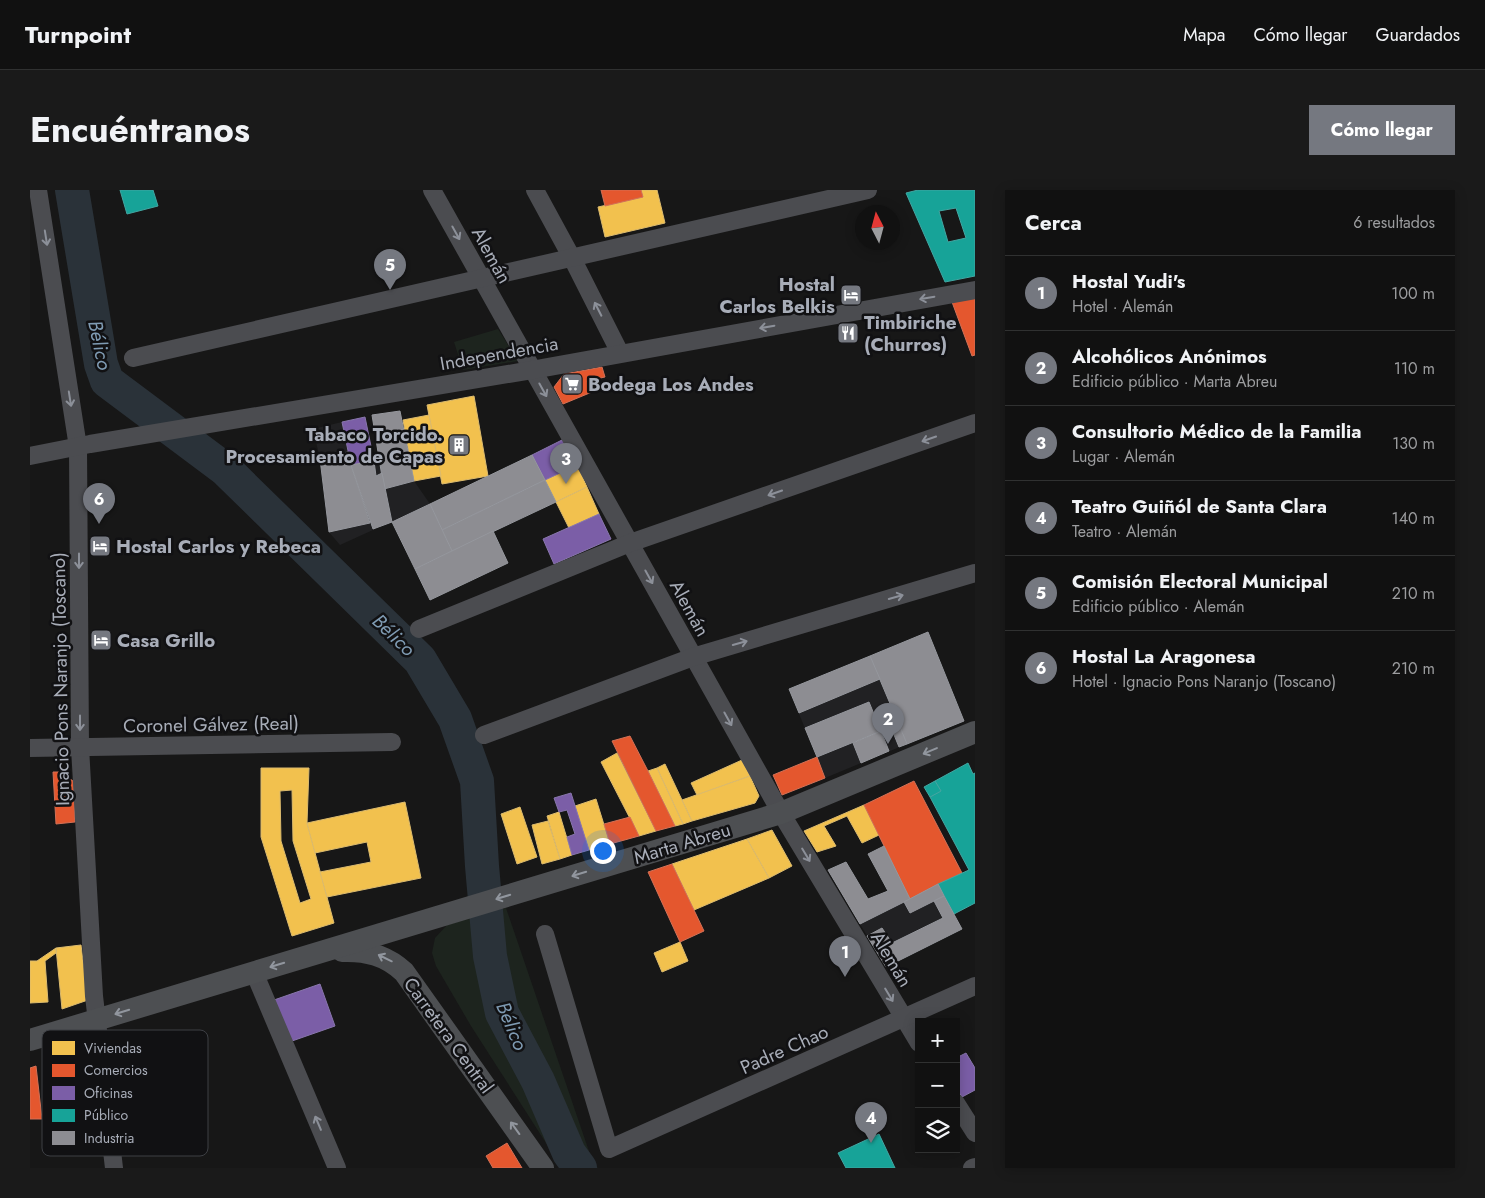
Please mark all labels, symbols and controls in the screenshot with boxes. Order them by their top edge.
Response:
text: Turnpoint [25,17,131,52]
text: Mapa [1183,22,1225,48]
text: Cómo llegar [1253,22,1348,48]
text: Guardados [1376,22,1460,48]
text: Encuéntranos [30,105,250,155]
button: Cómo llegar [1309,105,1455,155]
north arrow [855,205,900,250]
text: Cerca [1025,208,1082,238]
text: 6 resultados [1353,211,1435,234]
street label: Alemán [465,222,518,288]
one-way arrow [451,225,461,239]
one-way arrow [41,230,51,246]
pin: 5 [374,249,406,290]
text: Hostal Yudi's [1072,268,1185,295]
place label: Hostal Carlos Belkis [719,271,835,320]
text: 1 [1037,282,1045,305]
text: 100 m [1391,282,1435,305]
hotel icon: Hostal Carlos Belkis [839,283,863,307]
one-way arrow [919,294,935,304]
text: Hotel · Alemán [1072,295,1173,318]
one-way arrow [593,302,603,317]
place label: Timbiriche (Churros) [864,309,957,358]
water label: Bélico [80,318,119,373]
restaurant icon: Timbiriche (Churros) [836,321,860,345]
one-way arrow [759,322,775,332]
street label: Independencia [438,330,560,377]
text: Alcohólicos Anónimos [1072,343,1267,370]
text: 2 [1036,357,1046,380]
text: 110 m [1394,357,1435,380]
text: Edificio público · Marta Abreu [1072,370,1277,393]
place label: Bodega Los Andes [588,371,754,398]
supermarket icon: Bodega Los Andes [560,372,584,396]
one-way arrow [539,382,549,396]
one-way arrow [66,390,76,406]
text: Consultorio Médico de la Familia [1072,418,1361,445]
place label: Tabaco Torcido. Procesamiento de Capas [226,421,443,470]
text: 3 [1036,432,1046,455]
text: 130 m [1392,432,1435,455]
building icon: Tabaco Torcido. Procesamiento de Capas [447,433,471,457]
one-way arrow [922,435,937,444]
pin: 3 [550,443,582,484]
text: Lugar · Alemán [1072,445,1175,468]
pin: 6 [83,483,115,524]
one-way arrow [768,488,784,498]
text: Teatro Guiñól de Santa Clara [1072,493,1327,520]
text: 4 [1035,507,1047,530]
text: 140 m [1392,507,1435,530]
text: Teatro · Alemán [1072,520,1177,543]
place label: Hostal Carlos y Rebeca [116,533,321,560]
hotel icon: Hostal Carlos y Rebeca [88,534,112,558]
street label: Ignacio Pons Naranjo (Toscano) [45,552,76,806]
one-way arrow [74,552,84,568]
text: Comisión Electoral Municipal [1072,568,1328,595]
one-way arrow [644,570,654,584]
street label: Alemán [663,575,716,641]
text: 5 [1036,582,1046,605]
text: 210 m [1392,582,1435,605]
one-way arrow [887,591,903,601]
text: Edificio público · Alemán [1072,595,1245,618]
water label: Bélico [366,607,422,664]
place label: Casa Grillo [117,627,215,654]
hotel icon: Casa Grillo [89,628,113,652]
one-way arrow [731,637,747,647]
text: Hostal La Aragonesa [1072,643,1255,670]
text: 6 [1036,657,1046,680]
text: 210 m [1392,657,1435,680]
text: Hotel · Ignacio Pons Naranjo (Toscano) [1072,670,1336,693]
pin: 2 [872,703,904,744]
street label: Coronel Gálvez (Real) [123,709,299,740]
one-way arrow [724,711,733,726]
one-way arrow [75,714,85,731]
one-way arrow [923,747,938,756]
street label: Marta Abreu [630,816,734,871]
your location [590,838,616,864]
one-way arrow [801,848,811,862]
one-way arrow [571,870,587,880]
one-way arrow [496,892,512,902]
street label: Alemán [864,926,919,992]
pin: 1 [829,936,861,977]
one-way arrow [378,953,393,963]
one-way arrow [270,961,286,971]
street label: Carretera Central [397,972,500,1099]
one-way arrow [884,987,894,1002]
water label: Bélico [488,997,535,1055]
one-way arrow [114,1007,130,1017]
street label: Padre Chao [736,1018,833,1081]
map controls [915,1018,960,1153]
button: + [915,1018,960,1063]
legend [42,1030,208,1156]
text: Viviendas [84,1038,142,1058]
text: Comercios [84,1060,148,1080]
button: − [915,1063,960,1108]
text: Oficinas [84,1083,133,1103]
pin: 4 [855,1102,887,1143]
text: Público [84,1105,129,1125]
button: layers [915,1108,960,1153]
one-way arrow [313,1116,323,1131]
one-way arrow [510,1121,520,1135]
text: Industria [84,1128,134,1148]

